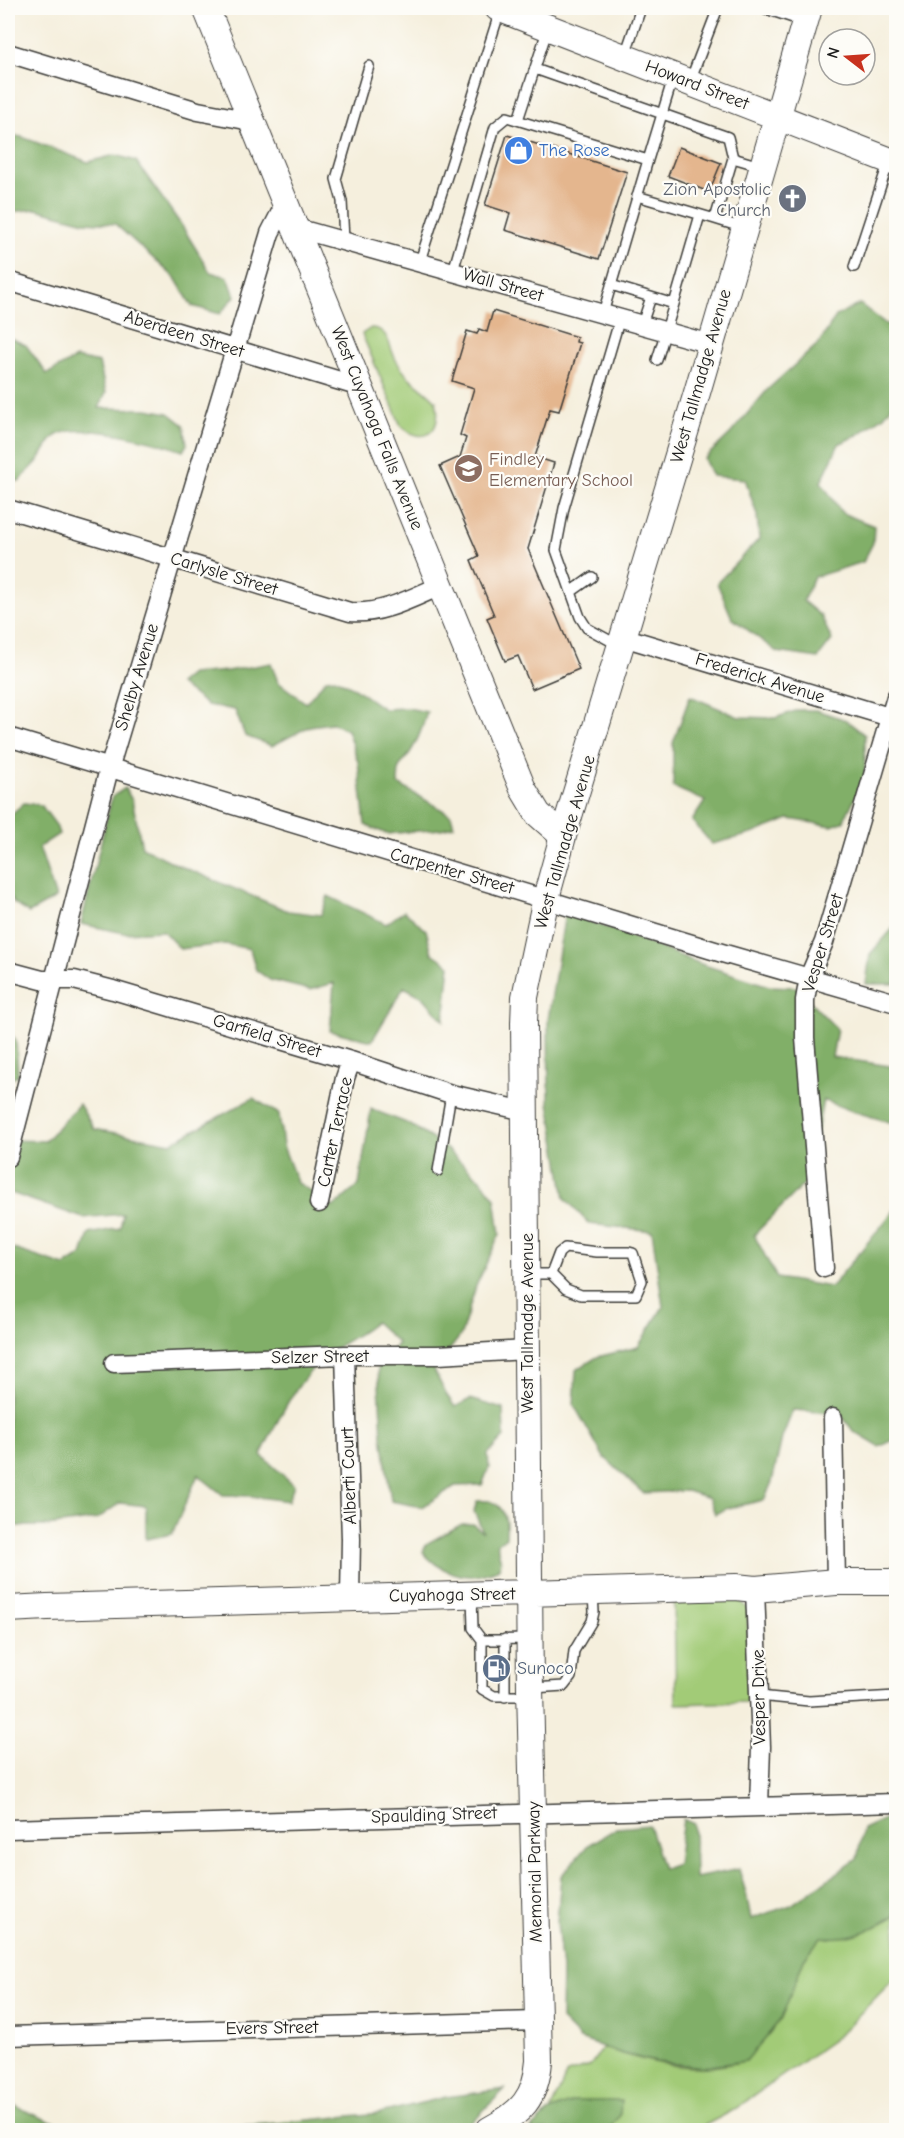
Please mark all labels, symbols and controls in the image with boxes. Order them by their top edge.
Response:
north arrow [817,27,877,87]
text: N [823,45,844,61]
street label: Howard Street [642,56,753,115]
shop icon: The Rose [502,134,534,166]
place label: The Rose [539,140,609,161]
place label: Zion Apostolic Church [663,179,771,221]
church icon: Zion Apostolic Church [776,183,808,215]
street label: Wall Street [460,264,546,307]
street label: West Tallmadge Avenue [666,287,736,465]
street label: Aberdeen Street [121,306,247,362]
street label: West Cuyahoga Falls Avenue [326,323,428,533]
place label: Findley Elementary School [489,449,633,491]
school or university icon: Findley Elementary School [452,453,484,485]
street label: Carlysle Street [168,548,281,601]
street label: Shelby Avenue [111,621,163,733]
street label: Frederick Avenue [693,648,827,708]
street label: West Tallmadge Avenue [530,753,600,931]
street label: Carpenter Street [388,843,517,899]
street label: Vesper Street [798,890,848,995]
street label: Garfield Street [210,1010,324,1063]
street label: Carter Terrace [313,1075,357,1189]
street label: West Tallmadge Avenue [517,1233,538,1413]
street label: Selzer Street [271,1346,370,1368]
street label: Alberti Court [337,1426,361,1525]
street label: Cuyahoga Street [389,1583,516,1607]
street label: Vesper Drive [748,1649,770,1745]
fuel station icon: Sunoco [480,1652,512,1684]
place label: Sunoco [517,1658,574,1679]
street label: Memorial Parkway [523,1800,547,1943]
street label: Spaulding Street [371,1802,498,1828]
street label: Evers Street [225,2017,319,2039]

